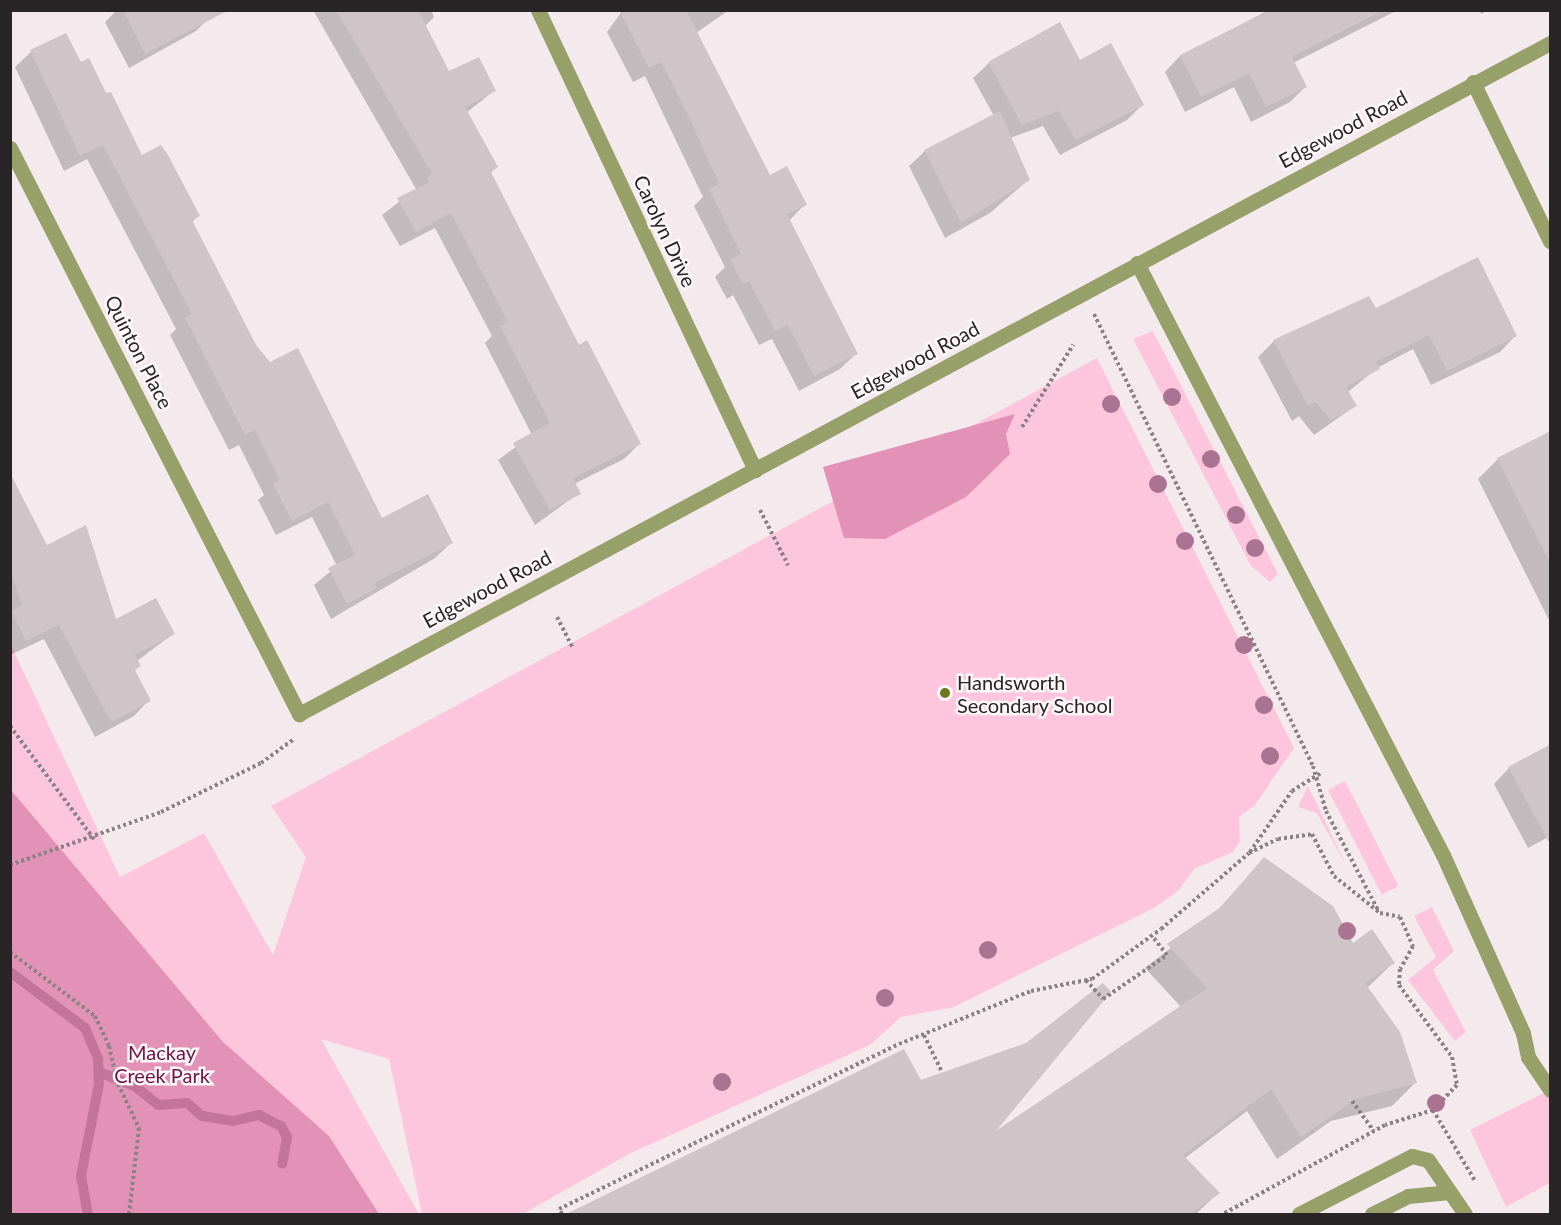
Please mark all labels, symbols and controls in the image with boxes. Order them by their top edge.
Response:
street label: Edgewood Road [1275,85,1411,173]
street label: Carolyn Drive [629,171,701,291]
street label: Quinton Place [100,291,178,413]
street label: Edgewood Road [847,316,983,404]
street label: Edgewood Road [419,545,555,633]
place label: Handsworth Secondary School [957,670,1113,717]
marker: Handsworth Secondary School [938,686,952,700]
park label: Mackay Creek Park [114,1041,210,1088]

